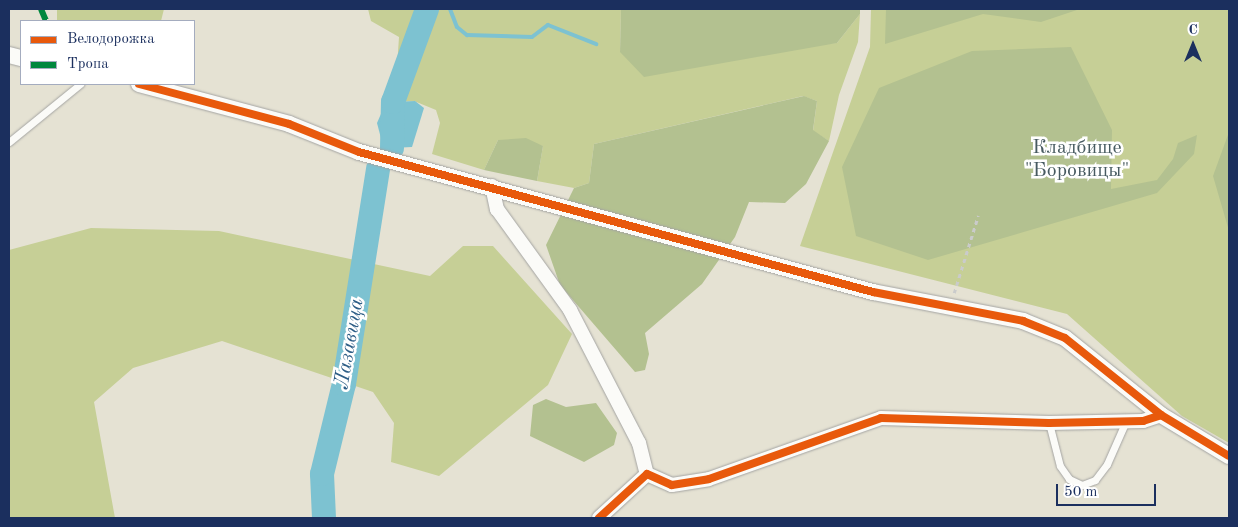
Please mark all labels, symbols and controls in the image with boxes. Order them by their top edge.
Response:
legend [20,20,195,85]
north arrow [1168,20,1218,70]
text: С [1188,23,1198,37]
text: Велодорожка [67,32,155,47]
text: Тропа [67,57,109,72]
park label: Кладбище "Боровицы" [1025,137,1129,184]
water label: Лазавица [330,297,370,391]
scale bar [1058,474,1158,506]
text: 50 m [1064,485,1098,500]

